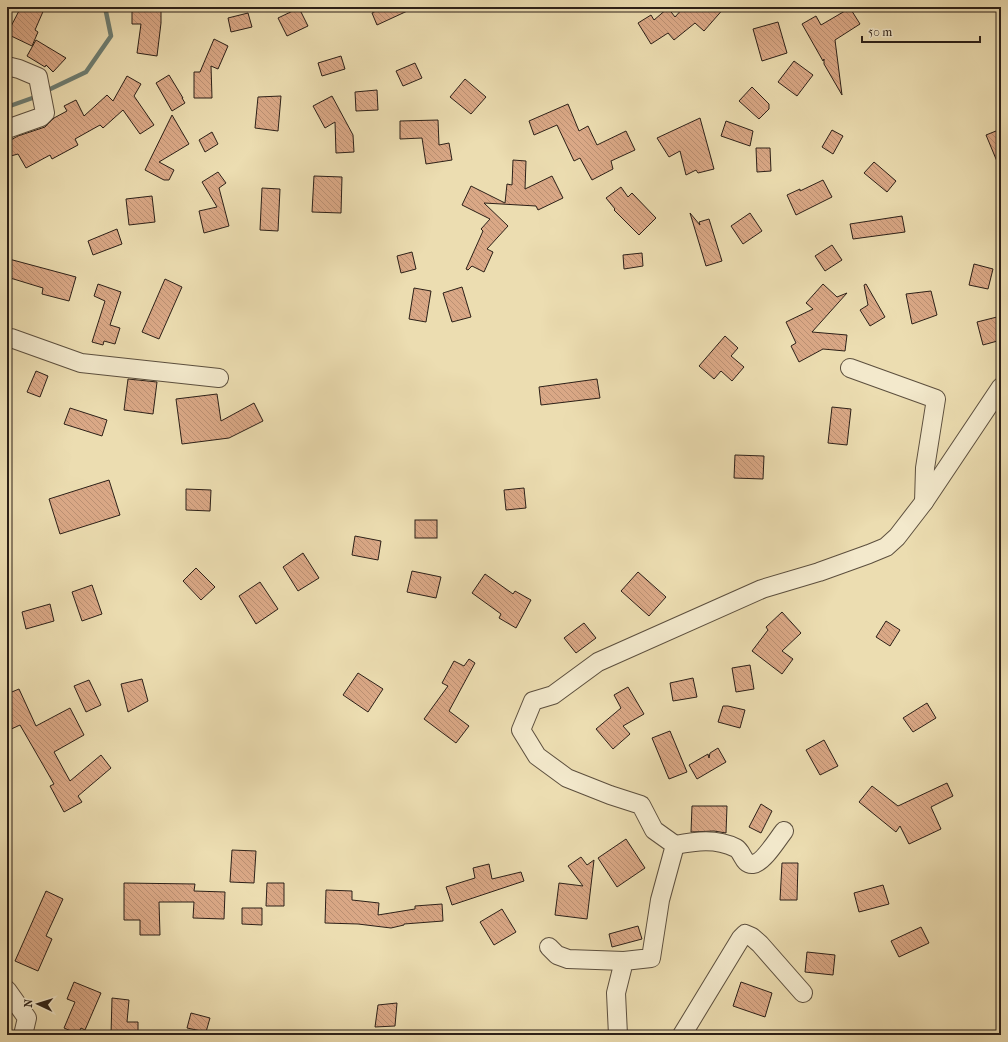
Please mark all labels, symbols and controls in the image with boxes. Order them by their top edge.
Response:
scale bar [862,18,980,44]
text: 50 m [868,25,892,39]
north arrow [18,984,58,1024]
text: N [22,998,35,1008]

